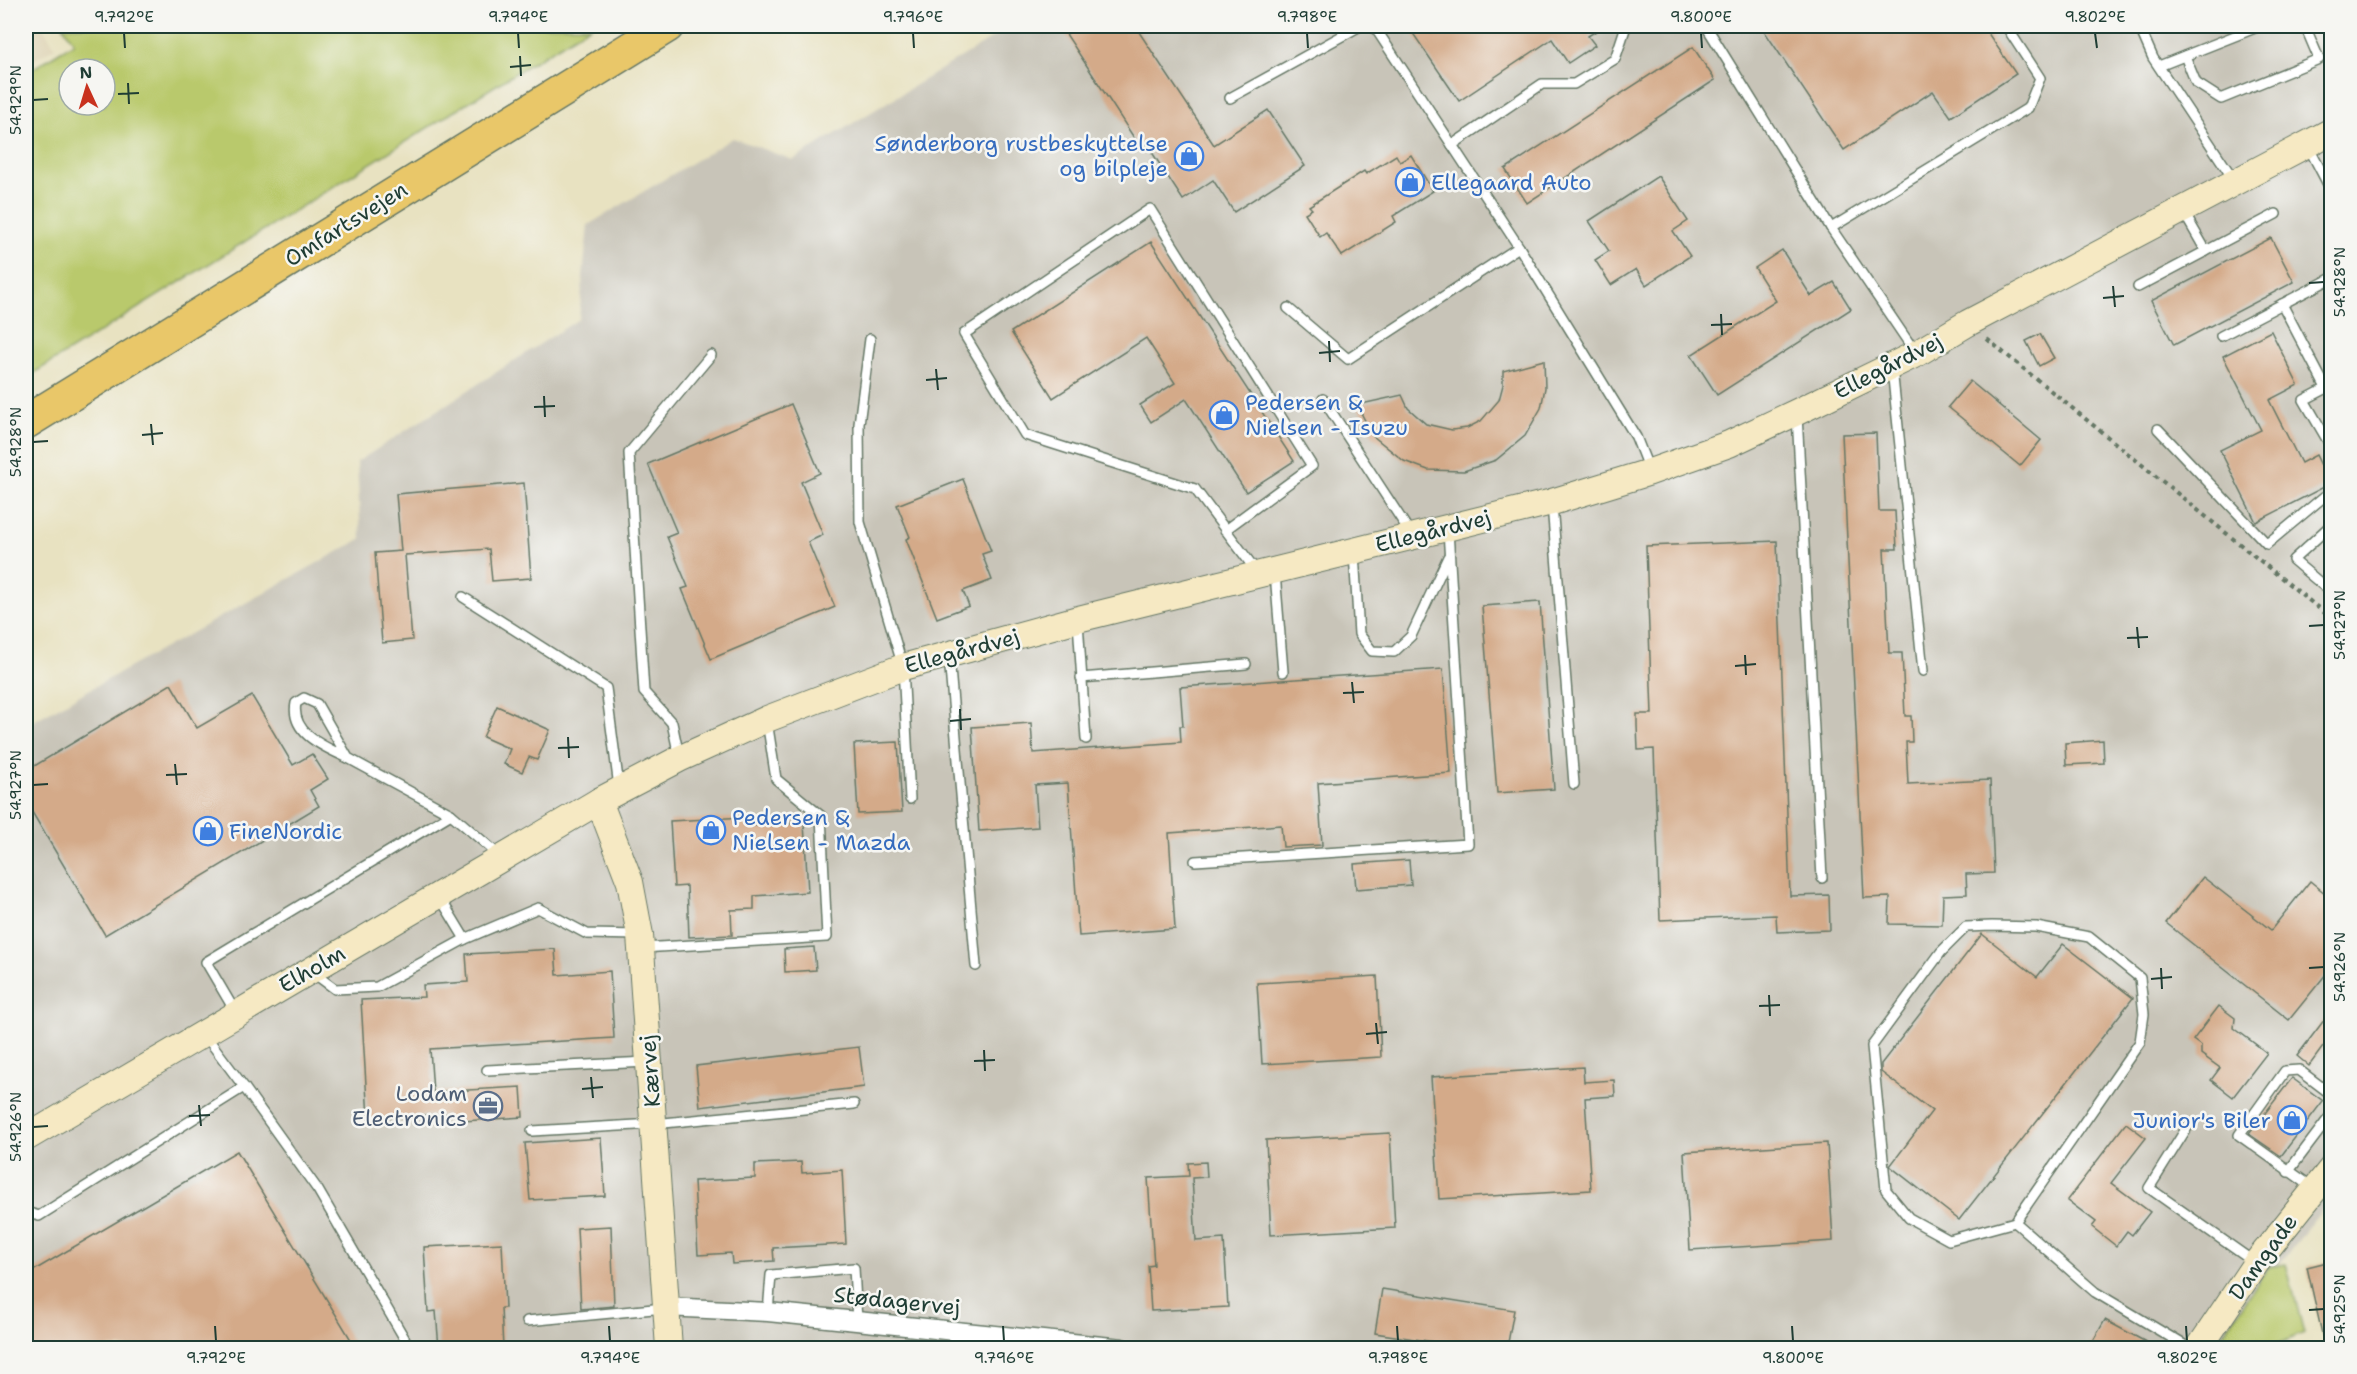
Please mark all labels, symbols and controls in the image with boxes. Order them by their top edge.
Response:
text: 9.792°E [94,7,154,27]
text: 9.794°E [488,7,548,27]
text: 9.796°E [883,7,943,27]
text: 9.798°E [1277,7,1337,27]
text: 9.800°E [1670,7,1732,27]
text: 9.802°E [2064,7,2126,27]
north arrow [57,57,117,117]
text: N [79,62,93,83]
text: 54.929°N [6,65,26,135]
place label: Sønderborg rustbeskyttelse og bilpleje [875,129,1168,183]
shop icon: Sønderborg rustbeskyttelse og bilpleje [1173,140,1205,172]
shop icon: Ellegaard Auto [1394,166,1426,198]
place label: Ellegaard Auto [1431,168,1592,197]
street label: Omfartsvejen [279,175,413,273]
text: 54.928°N [2330,247,2350,317]
street label: Ellegårdvej [1829,326,1947,406]
place label: Pedersen & Nielsen - Isuzu [1245,388,1408,442]
shop icon: Pedersen & Nielsen - Isuzu [1208,399,1240,431]
text: 54.928°N [6,407,26,477]
street label: Ellegårdvej [1372,503,1494,559]
text: 54.927°N [2330,590,2350,660]
street label: Ellegårdvej [901,622,1023,680]
text: 54.927°N [6,750,26,820]
place label: Pedersen & Nielsen - Mazda [732,803,911,857]
shop icon: Pedersen & Nielsen - Mazda [695,814,727,846]
shop icon: FineNordic [192,815,224,847]
place label: FineNordic [229,817,342,846]
text: 54.926°N [2330,932,2350,1002]
street label: Elholm [273,938,351,1000]
street label: Kærvej [633,1034,667,1108]
place label: Lodam Electronics [352,1079,467,1133]
office icon: Lodam Electronics [472,1090,504,1122]
text: 54.926°N [6,1092,26,1162]
shop icon: Junior's Biler [2276,1104,2308,1136]
place label: Junior's Biler [2133,1106,2271,1135]
street label: Damgade [2222,1208,2304,1306]
text: 54.925°N [2330,1274,2350,1344]
street label: Stødagervej [832,1280,962,1322]
text: 9.792°E [186,1348,246,1368]
text: 9.794°E [580,1348,640,1368]
text: 9.796°E [974,1348,1034,1368]
text: 9.798°E [1368,1348,1428,1368]
text: 9.800°E [1762,1348,1824,1368]
text: 9.802°E [2156,1348,2218,1368]

